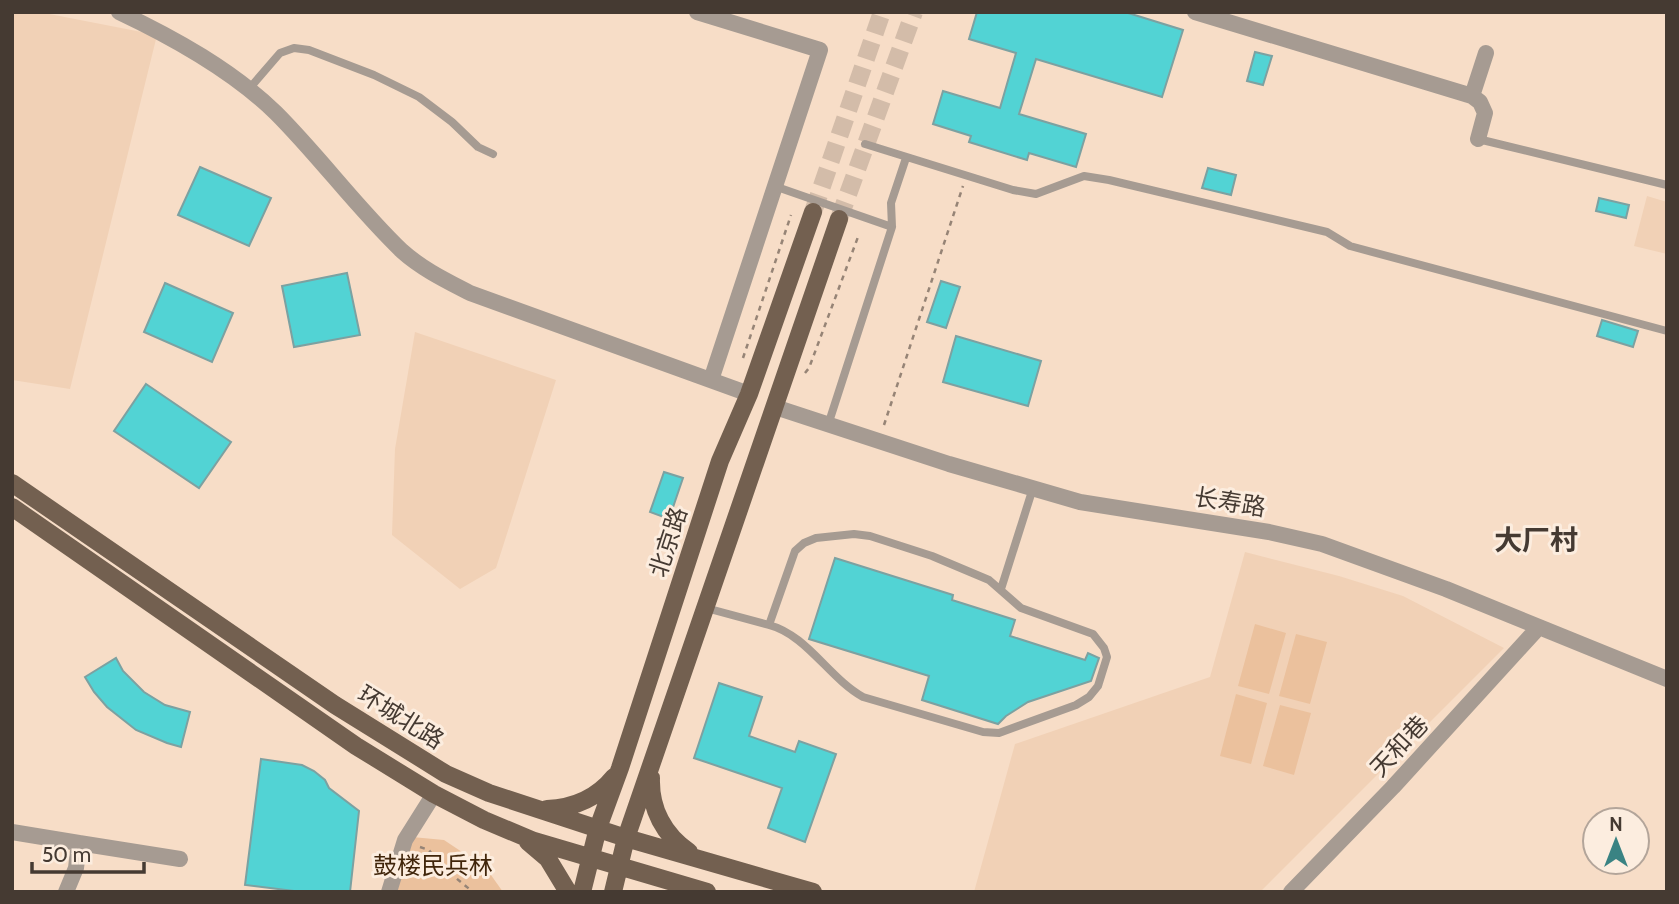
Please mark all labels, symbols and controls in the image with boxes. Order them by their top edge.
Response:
street label: 长寿路 [1192,482,1268,522]
street label: 北京路 [643,503,693,581]
district label: 大厂村 [1494,523,1578,557]
street label: 环城北路 [353,679,449,755]
street label: 天和巷 [1364,710,1434,782]
north arrow [1581,806,1651,876]
text: N [1609,813,1623,836]
scale bar [32,830,144,874]
text: 50 m [42,842,91,867]
park label: 鼓楼民兵林 [373,851,493,880]

